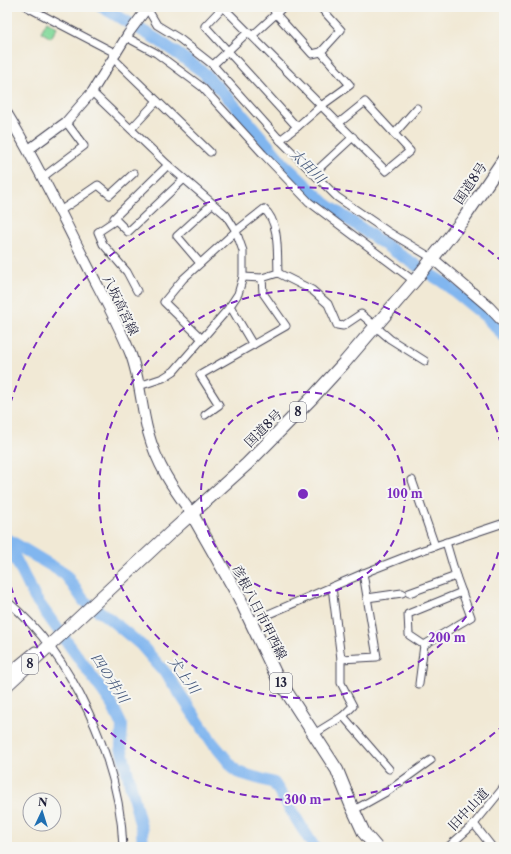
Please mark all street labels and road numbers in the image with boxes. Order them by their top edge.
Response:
street label: 国道8号 [450,159,490,207]
street label: 八坂高宮線 [100,272,142,338]
road number: 8 [290,402,306,422]
street label: 国道8号 [241,406,285,450]
street label: 彦根八日市甲西線 [229,562,291,662]
road number: 8 [22,654,38,674]
road number: 13 [270,673,292,693]
street label: 旧中山道 [444,785,492,833]

